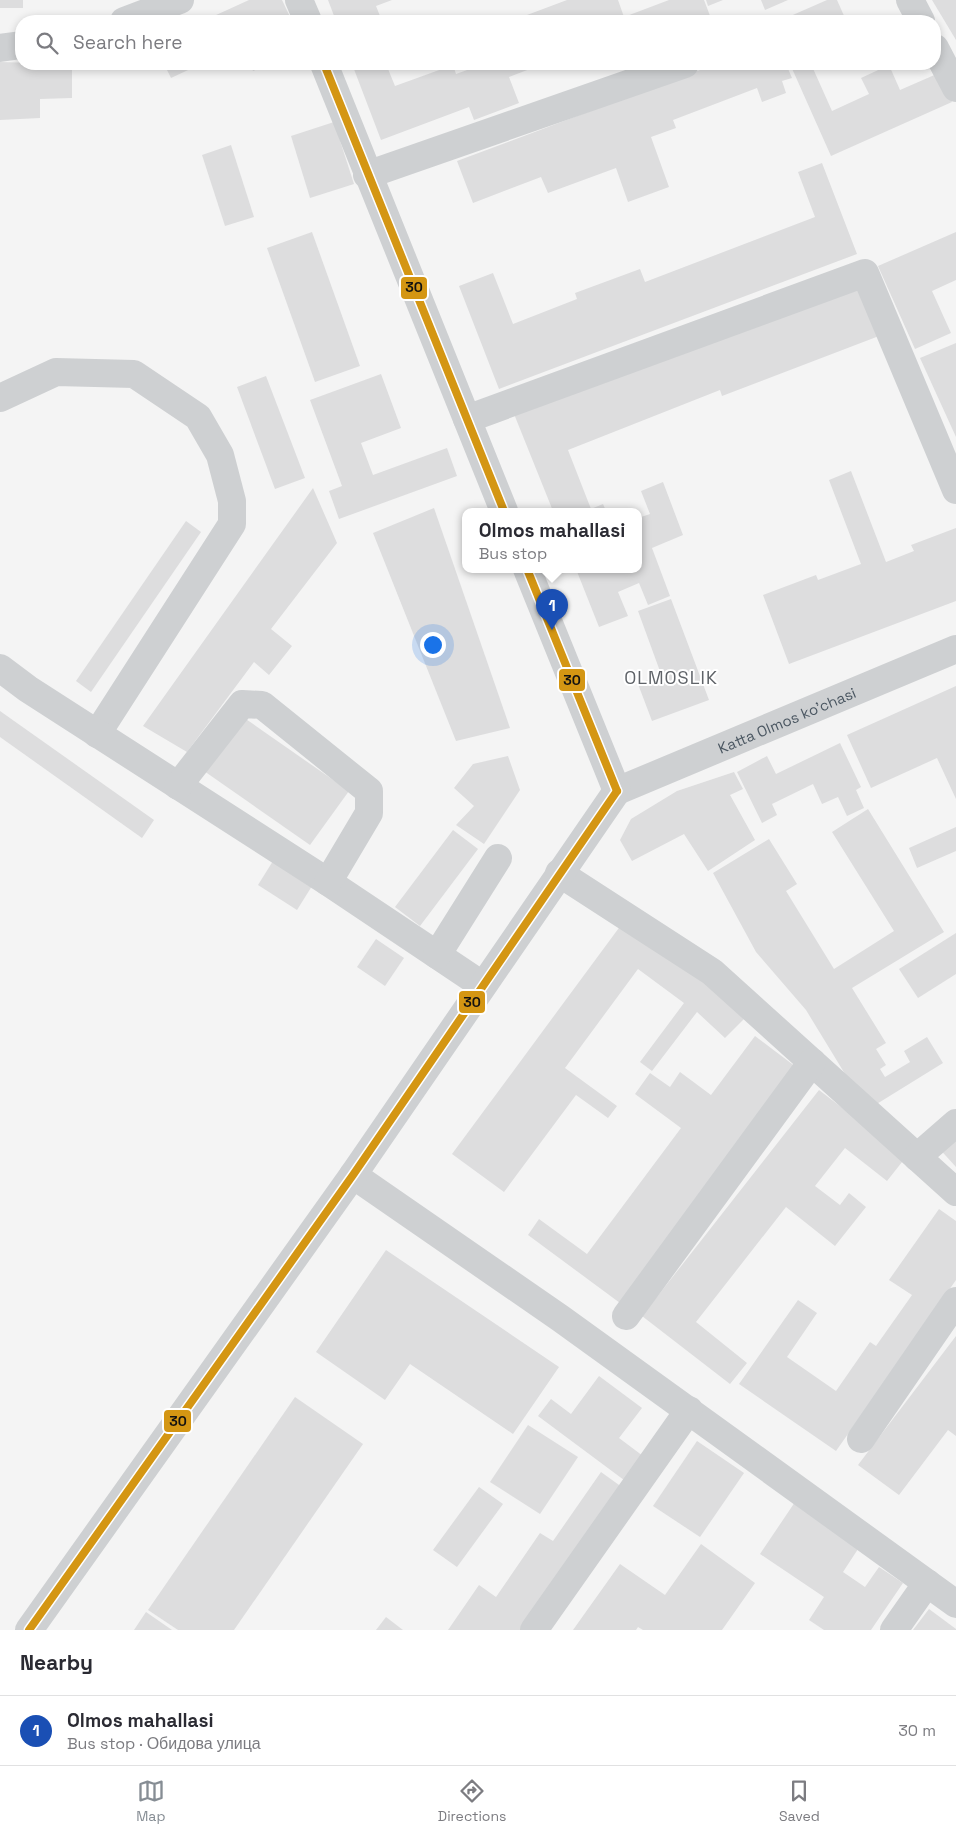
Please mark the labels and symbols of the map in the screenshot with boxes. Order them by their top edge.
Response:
line badge: 30 [400,276,428,300]
text: 30 [405,278,423,296]
pin: 1 [536,589,568,630]
your location [420,632,446,658]
district label: OLMOSLIK [624,666,718,689]
line badge: 30 [558,668,586,692]
text: 30 [563,671,581,689]
street label: Katta Olmos ko'chasi [715,683,859,757]
line badge: 30 [458,990,486,1014]
text: 30 [463,993,481,1011]
line badge: 30 [163,1409,192,1433]
text: 30 [169,1412,187,1430]

